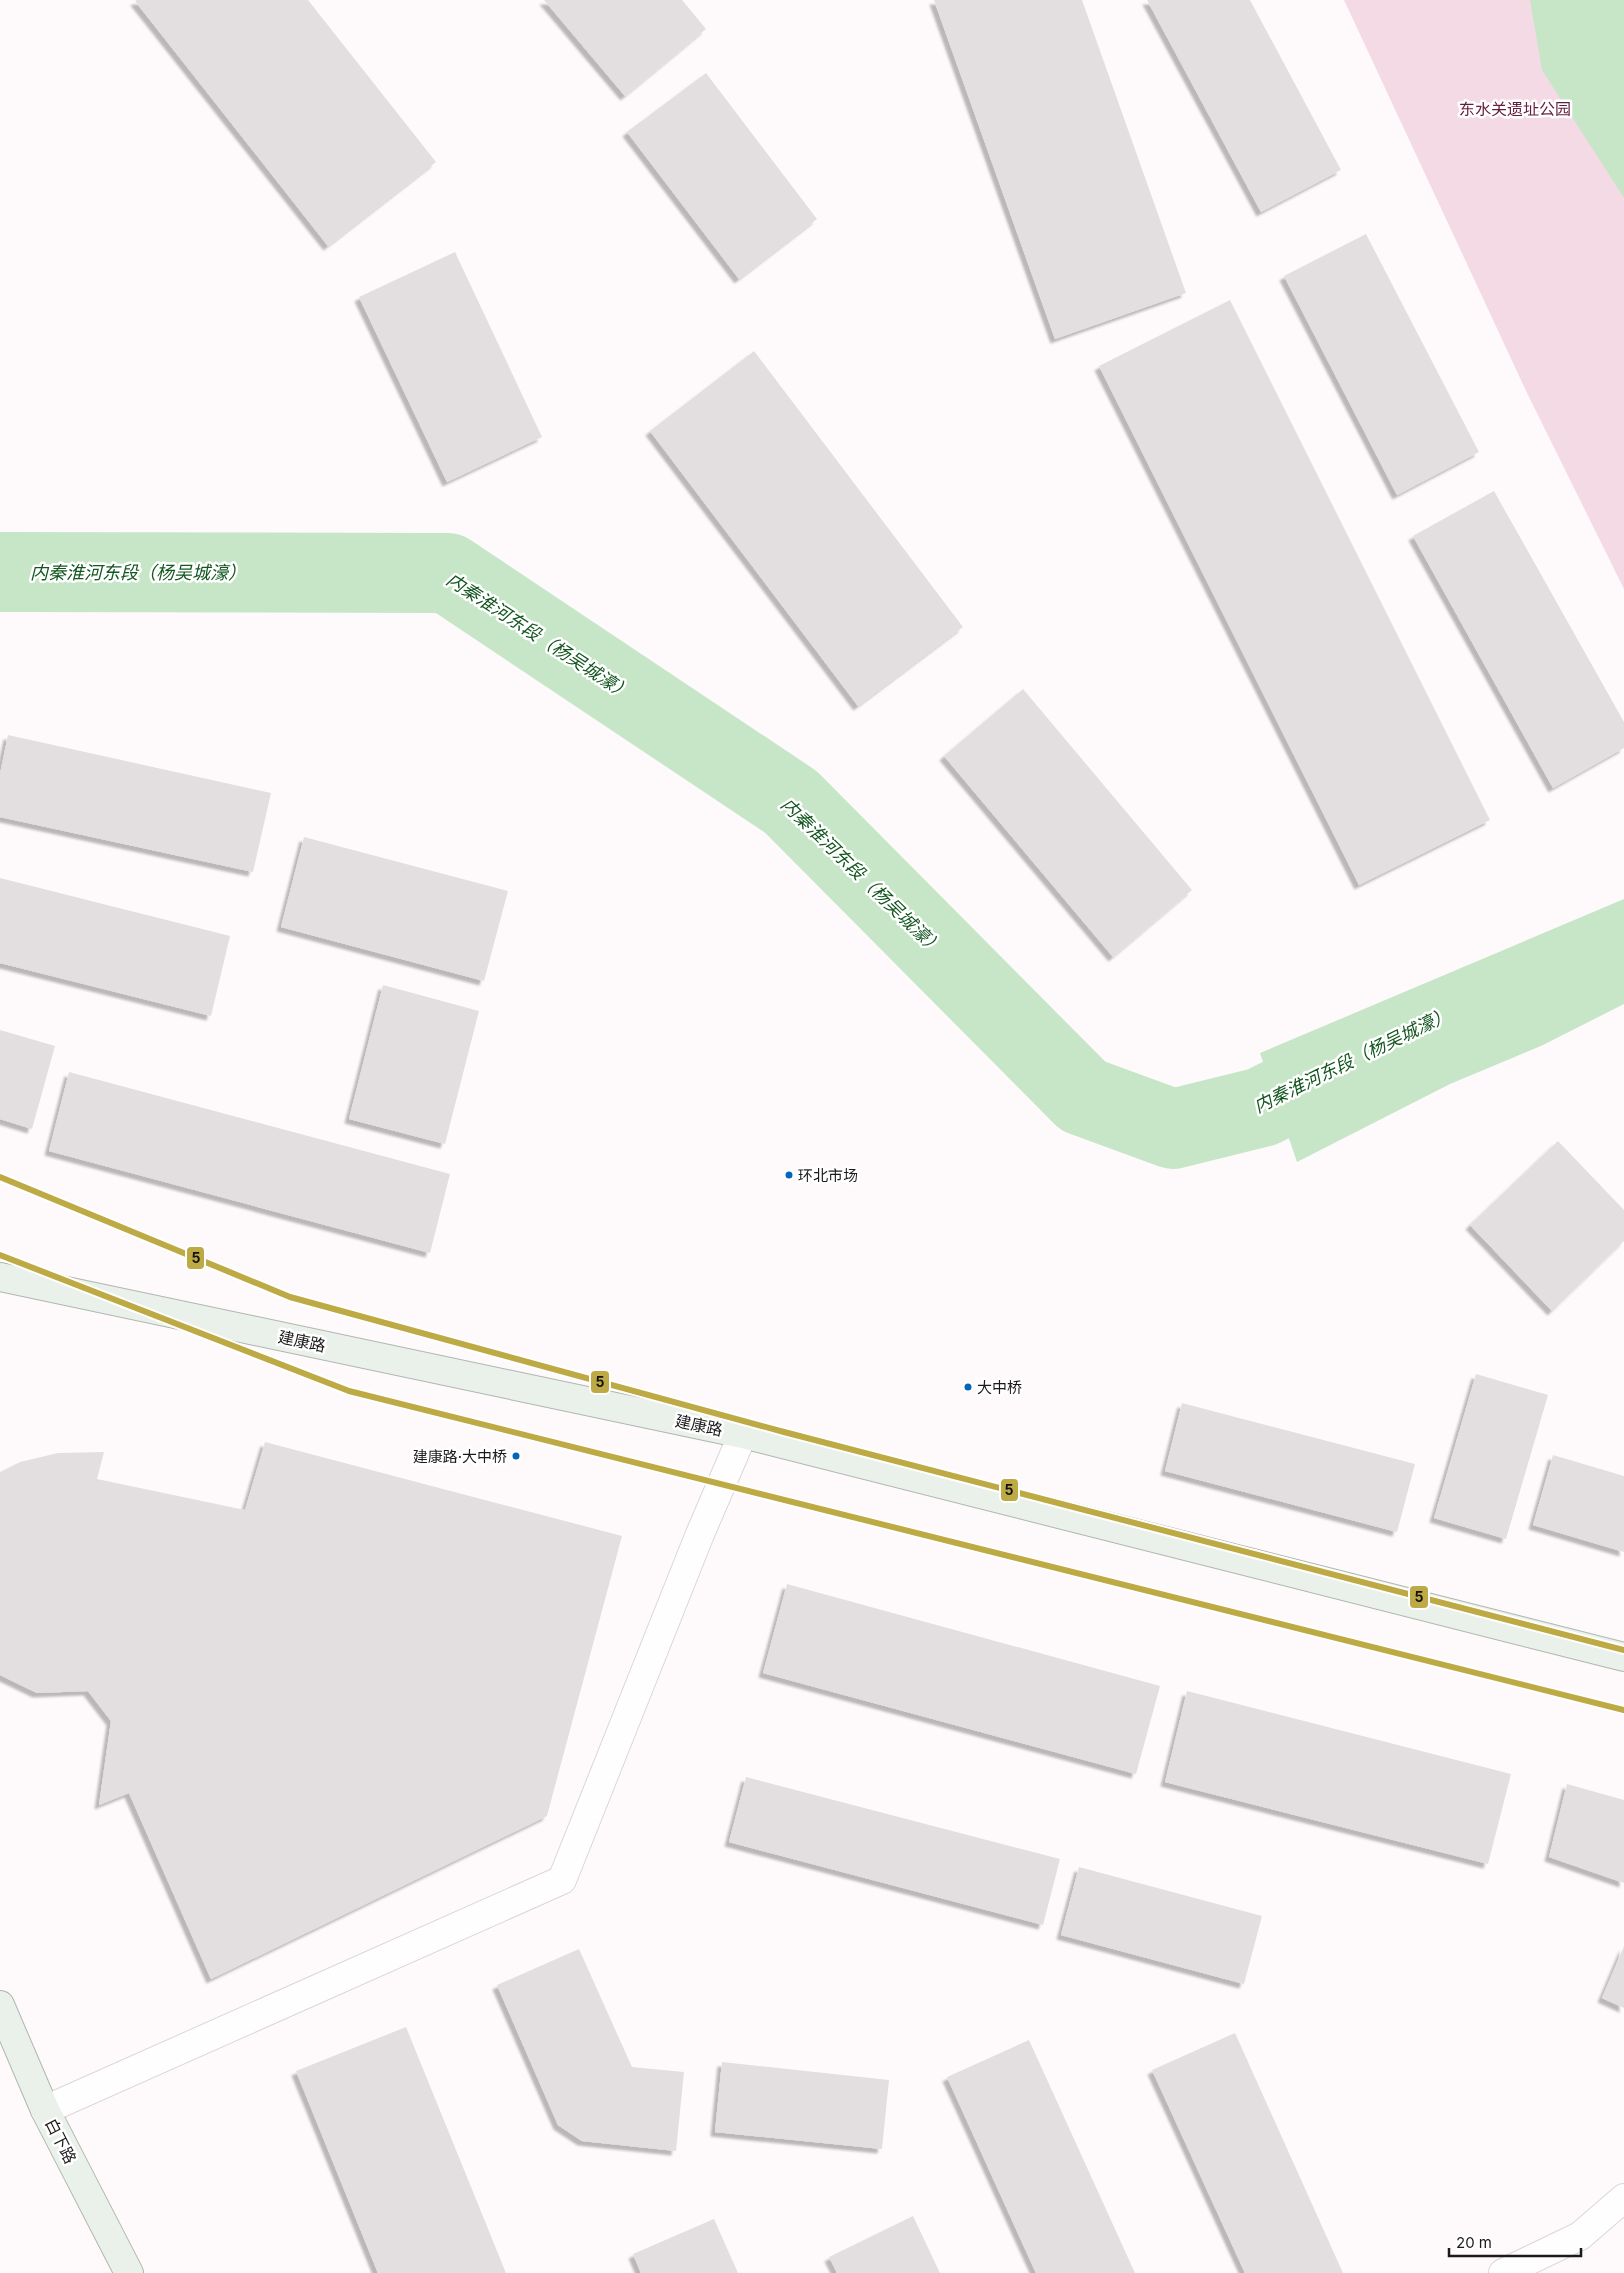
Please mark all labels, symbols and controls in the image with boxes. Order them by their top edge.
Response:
park label: 东水关遗址公园 [1459,99,1571,119]
water label: 内秦淮河东段（杨吴城濠） [30,562,246,583]
water label: 内秦淮河东段（杨吴城濠） [443,568,635,704]
water label: 内秦淮河东段（杨吴城濠） [777,793,947,959]
water label: 内秦淮河东段（杨吴城濠） [1250,1003,1454,1117]
place label: 环北市场 [798,1166,858,1185]
marker: 环北市场 [784,1170,794,1180]
line badge: 5 [186,1246,205,1270]
text: 5 [192,1249,201,1266]
street label: 建康路 [276,1326,328,1356]
line badge: 5 [590,1370,610,1394]
text: 5 [596,1373,605,1390]
place label: 大中桥 [977,1378,1022,1397]
marker: 大中桥 [963,1382,973,1392]
street label: 建康路 [673,1410,725,1440]
place label: 建康路·大中桥 [413,1447,507,1466]
marker: 建康路·大中桥 [511,1451,521,1461]
line badge: 5 [1000,1478,1019,1502]
text: 5 [1005,1481,1014,1498]
line badge: 5 [1409,1585,1429,1609]
text: 5 [1415,1588,1424,1605]
street label: 白下路 [41,2115,81,2167]
scale bar [1449,2226,1582,2258]
text: 20 m [1456,2233,1492,2252]

